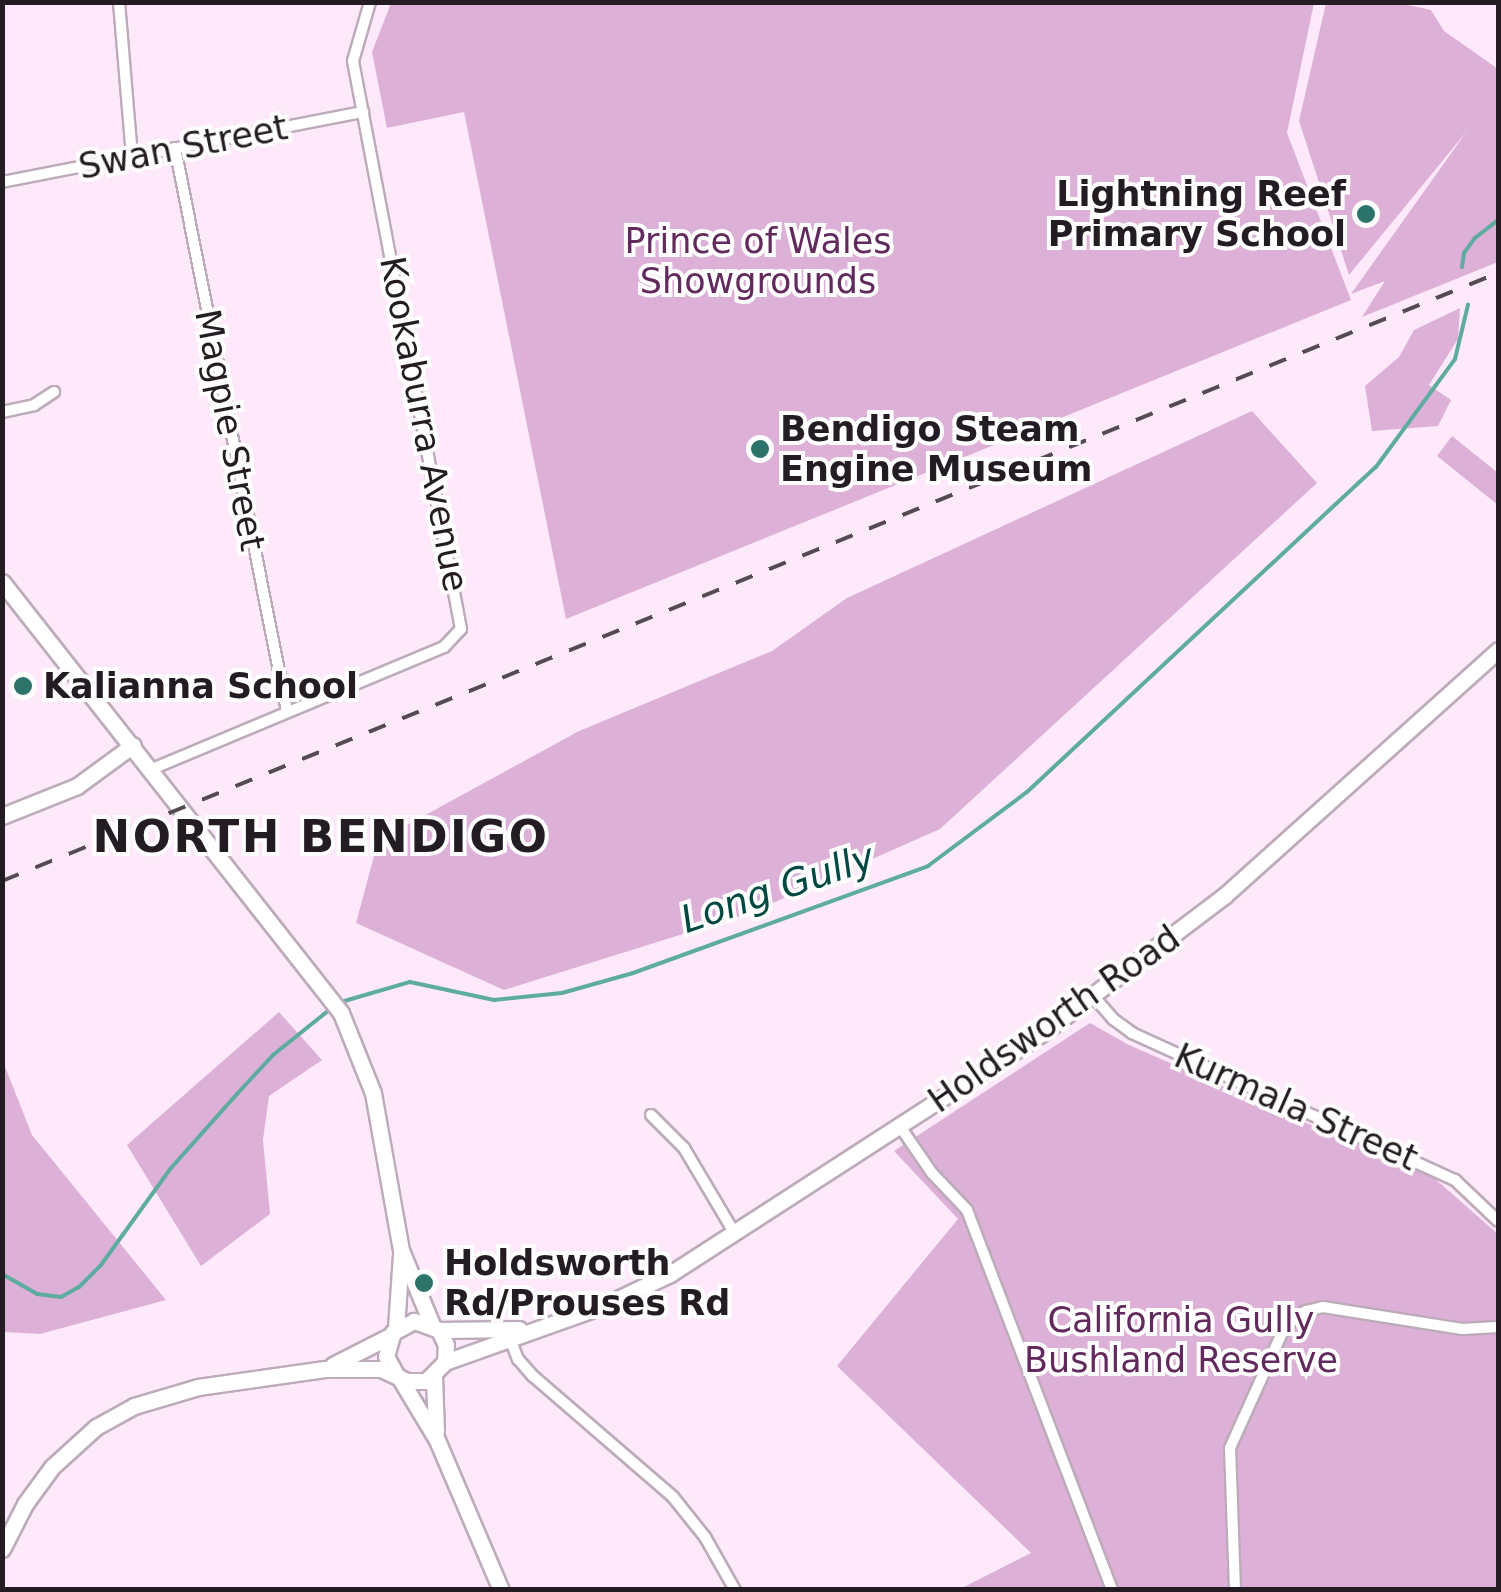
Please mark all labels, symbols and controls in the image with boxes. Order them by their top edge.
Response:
street label: Swan Street [75,106,291,188]
place label: Lightning Reef Primary School [1048,173,1346,255]
marker: Lightning Reef Primary School [1355,203,1377,225]
park label: Prince of Wales Showgrounds [625,220,891,302]
street label: Kookaburra Avenue [371,253,477,595]
street label: Magpie Street [186,306,274,554]
place label: Bendigo Steam Engine Museum [780,408,1092,490]
marker: Bendigo Steam Engine Museum [749,438,771,460]
place label: Kalianna School [43,665,358,707]
marker: Kalianna School [12,675,34,697]
district label: NORTH BENDIGO [92,810,550,864]
water label: Long Gully [675,835,881,943]
street label: Holdsworth Road [920,917,1188,1121]
street label: Kurmala Street [1168,1035,1424,1179]
place label: Holdsworth Rd/Prouses Rd [444,1242,730,1324]
marker: Holdsworth Rd/Prouses Rd [413,1272,435,1294]
park label: California Gully Bushland Reserve [1024,1299,1338,1381]

